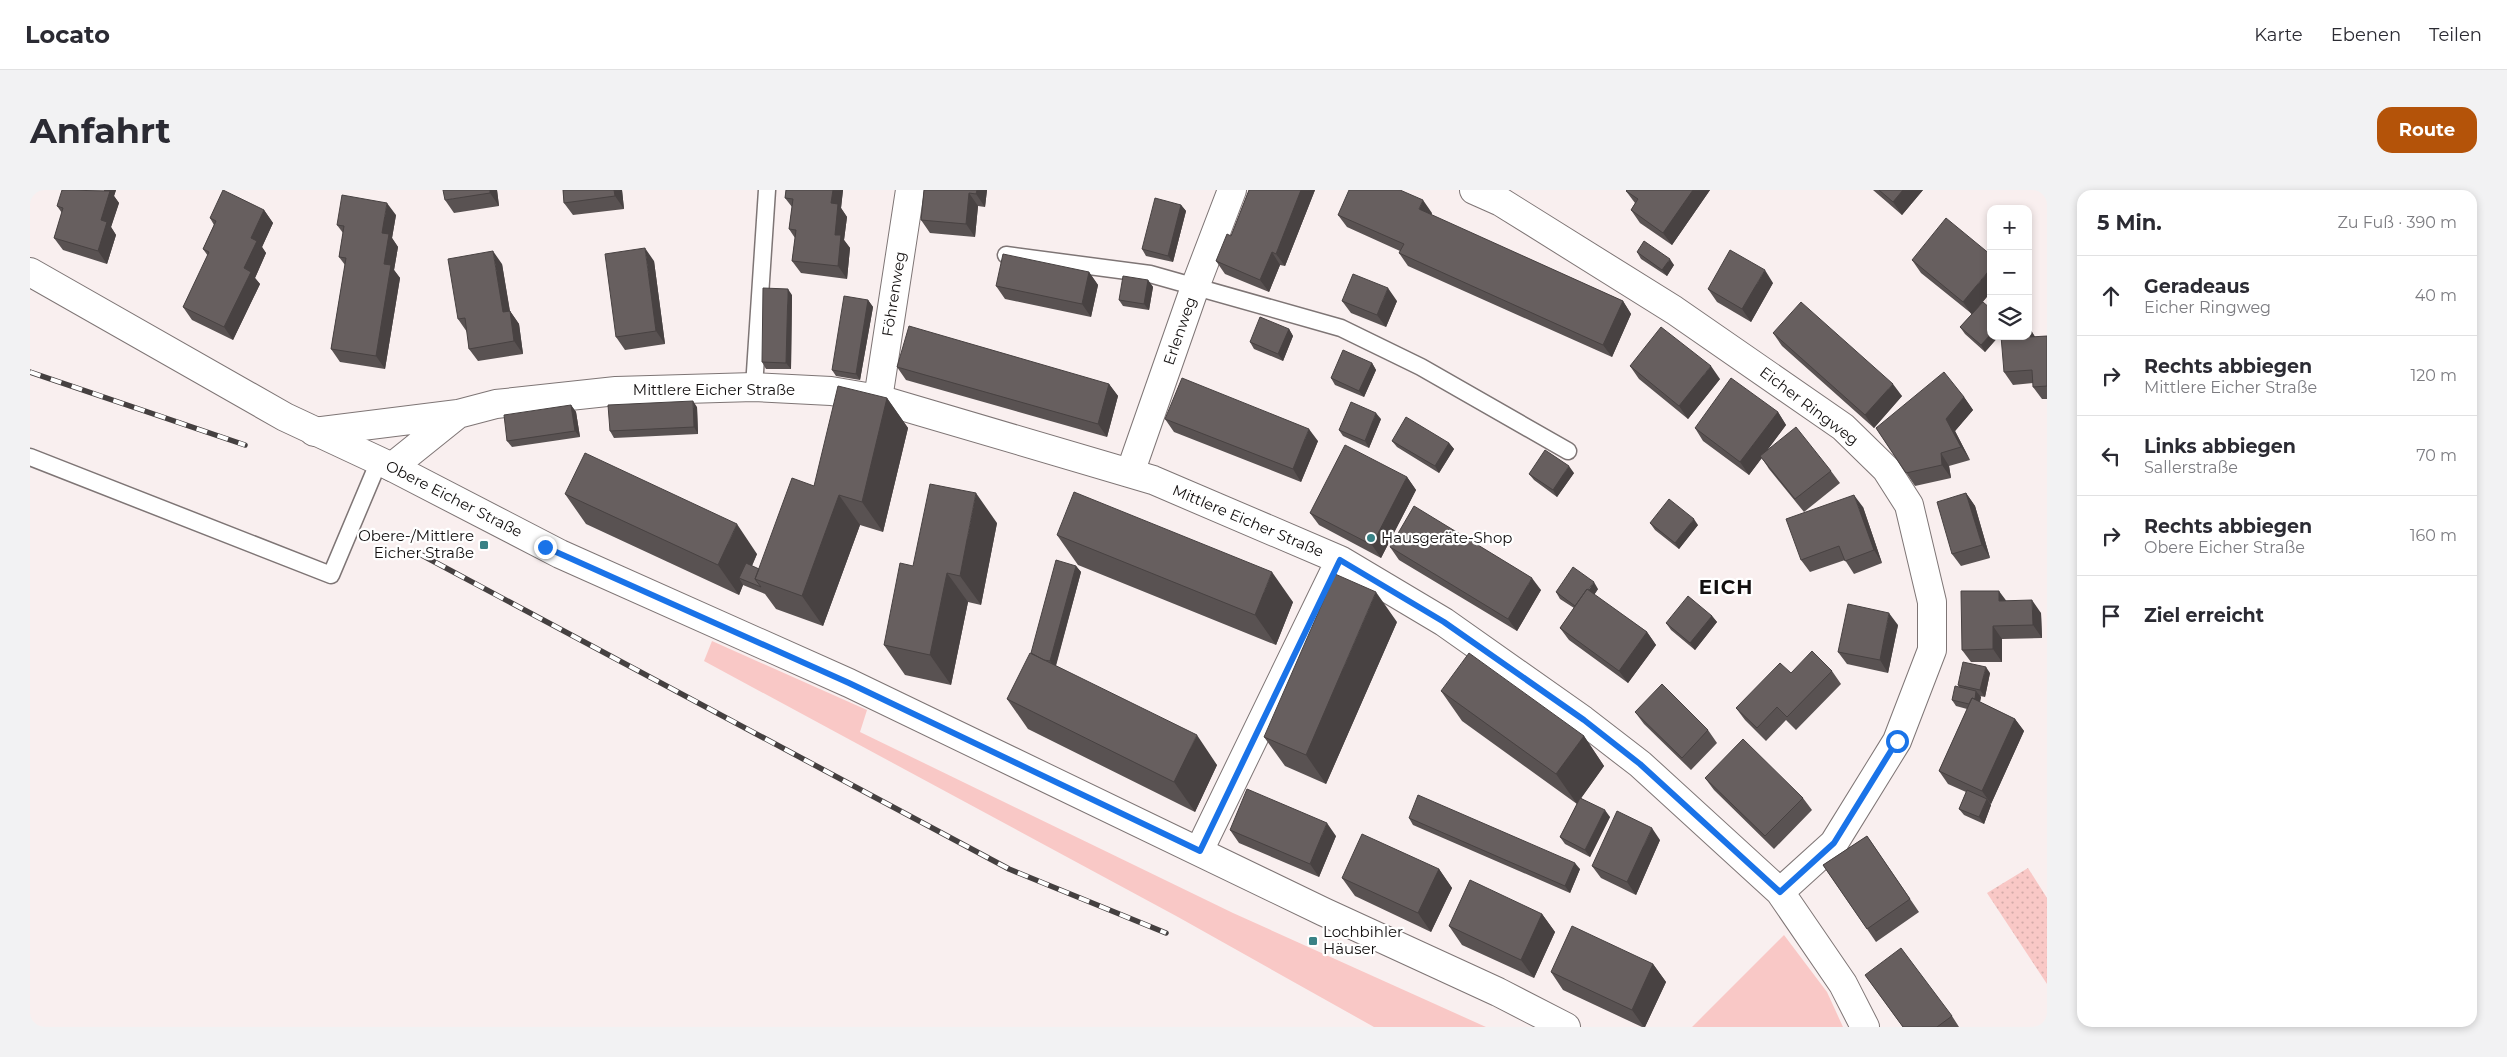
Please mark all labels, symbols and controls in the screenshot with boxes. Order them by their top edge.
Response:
text: Locato [25,20,110,49]
text: Karte [2254,24,2303,46]
text: Ebenen [2331,24,2401,46]
text: Teilen [2429,24,2482,46]
button: Route [2377,107,2477,153]
text: Anfahrt [30,109,171,152]
map controls [1987,205,2032,340]
button: + [1987,205,2032,250]
text: 5 Min. [2097,210,2162,235]
text: Zu Fuß · 390 m [2338,213,2457,232]
street label: Föhrenweg [877,250,910,338]
button: − [1987,250,2032,295]
text: Geradeaus [2144,275,2250,298]
icon: ahead [2097,282,2125,310]
text: 40 m [2415,286,2457,305]
street label: Erlenweg [1159,294,1200,368]
button: layers [1987,295,2032,340]
text: Eicher Ringweg [2144,298,2271,317]
text: Rechts abbiegen [2144,355,2312,378]
street label: Eicher Ringweg [1756,362,1863,449]
icon: right [2097,362,2125,390]
text: 120 m [2410,366,2457,385]
text: Mittlere Eicher Straße [2144,378,2317,397]
street label: Mittlere Eicher Straße [633,380,795,399]
text: Links abbiegen [2144,435,2296,458]
icon: left [2097,442,2125,470]
text: 70 m [2416,446,2457,465]
street label: Obere Eicher Straße [383,456,526,541]
text: Sallerstraße [2144,458,2238,477]
street label: Mittlere Eicher Straße [1170,480,1327,561]
text: Rechts abbiegen [2144,515,2312,538]
icon: right [2097,522,2125,550]
place label: Obere-/Mittlere Eicher Straße [358,526,474,562]
text: 160 m [2410,526,2457,545]
place label: Hausgeräte-Shop [1381,528,1512,547]
marker: Hausgeräte-Shop [1365,532,1377,544]
route end [534,536,557,559]
text: Obere Eicher Straße [2144,538,2305,557]
marker: Obere-/Mittlere Eicher Straße [478,539,490,551]
district label: EICH [1699,575,1753,599]
icon: arrive [2097,602,2125,630]
text: Ziel erreicht [2144,604,2264,627]
route start [1886,730,1909,753]
place label: Lochbihler Häuser [1323,922,1403,958]
marker: Lochbihler Häuser [1307,935,1319,947]

